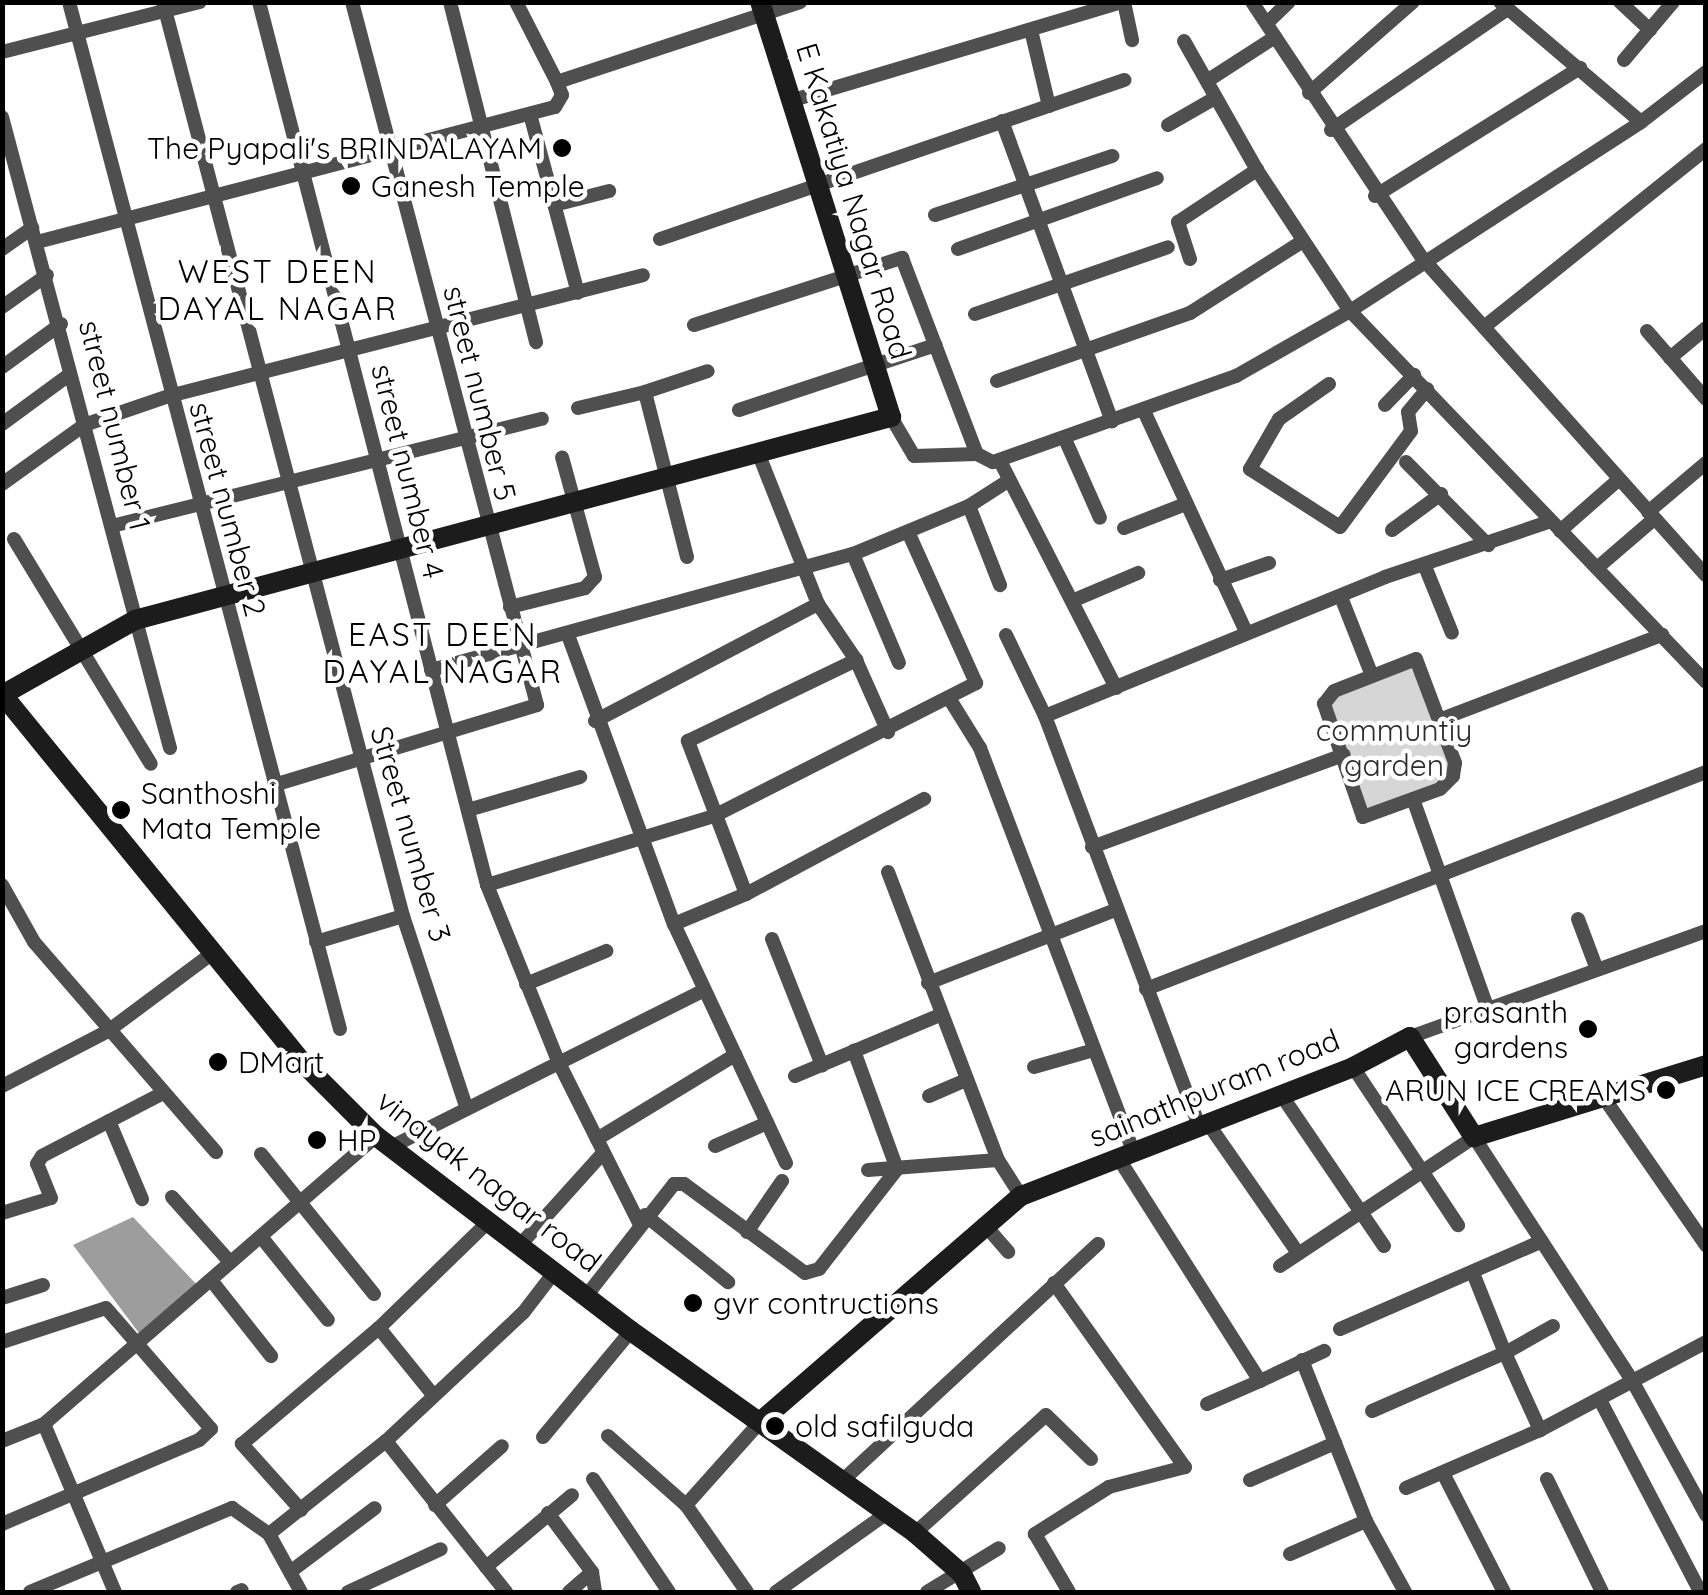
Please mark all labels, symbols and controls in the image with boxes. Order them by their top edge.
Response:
street label: E Kakatiya Nagar Road [789,39,919,363]
place label: The Pyapali's BRINDALAYAM [147,130,542,166]
marker: The Pyapali's BRINDALAYAM [551,137,573,159]
place label: Ganesh Temple [371,168,585,204]
marker: Ganesh Temple [340,175,362,197]
district label: WEST DEEN DAYAL NAGAR [158,253,398,328]
street label: street number 5 [436,282,524,504]
street label: street number 1 [72,316,158,534]
street label: street number 4 [364,360,452,582]
street label: street number 2 [182,398,274,620]
district label: EAST DEEN DAYAL NAGAR [323,616,563,691]
park label: communtiy garden [1316,712,1472,782]
street label: Street number 3 [363,722,459,946]
place label: Santhoshi Mata Temple [141,775,321,846]
marker: Santhoshi Mata Temple [110,799,132,821]
place label: prasanth gardens [1443,994,1568,1064]
marker: prasanth gardens [1577,1018,1599,1040]
street label: sainathpuram road [1083,1021,1345,1155]
place label: DMart [238,1044,324,1080]
marker: DMart [207,1051,229,1073]
place label: ARUN ICE CREAMS [1385,1072,1646,1108]
marker: ARUN ICE CREAMS [1655,1079,1677,1101]
street label: vinayak nagar road [370,1082,608,1280]
place label: HP [337,1122,376,1158]
marker: HP [306,1129,328,1151]
place label: gvr contructions [713,1285,939,1321]
marker: gvr contructions [682,1292,704,1314]
place label: old safilguda [795,1408,974,1444]
marker: old safilguda [764,1415,786,1437]

